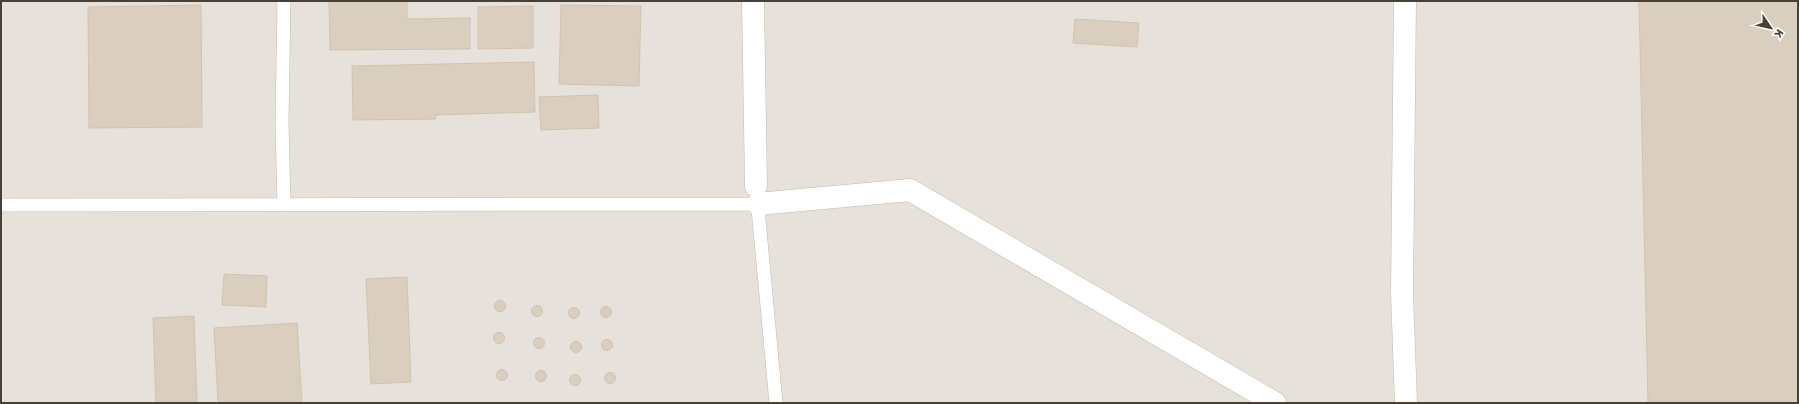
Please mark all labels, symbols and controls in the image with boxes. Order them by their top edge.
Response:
north arrow [1751,8,1791,48]
text: K [1771,27,1786,40]

